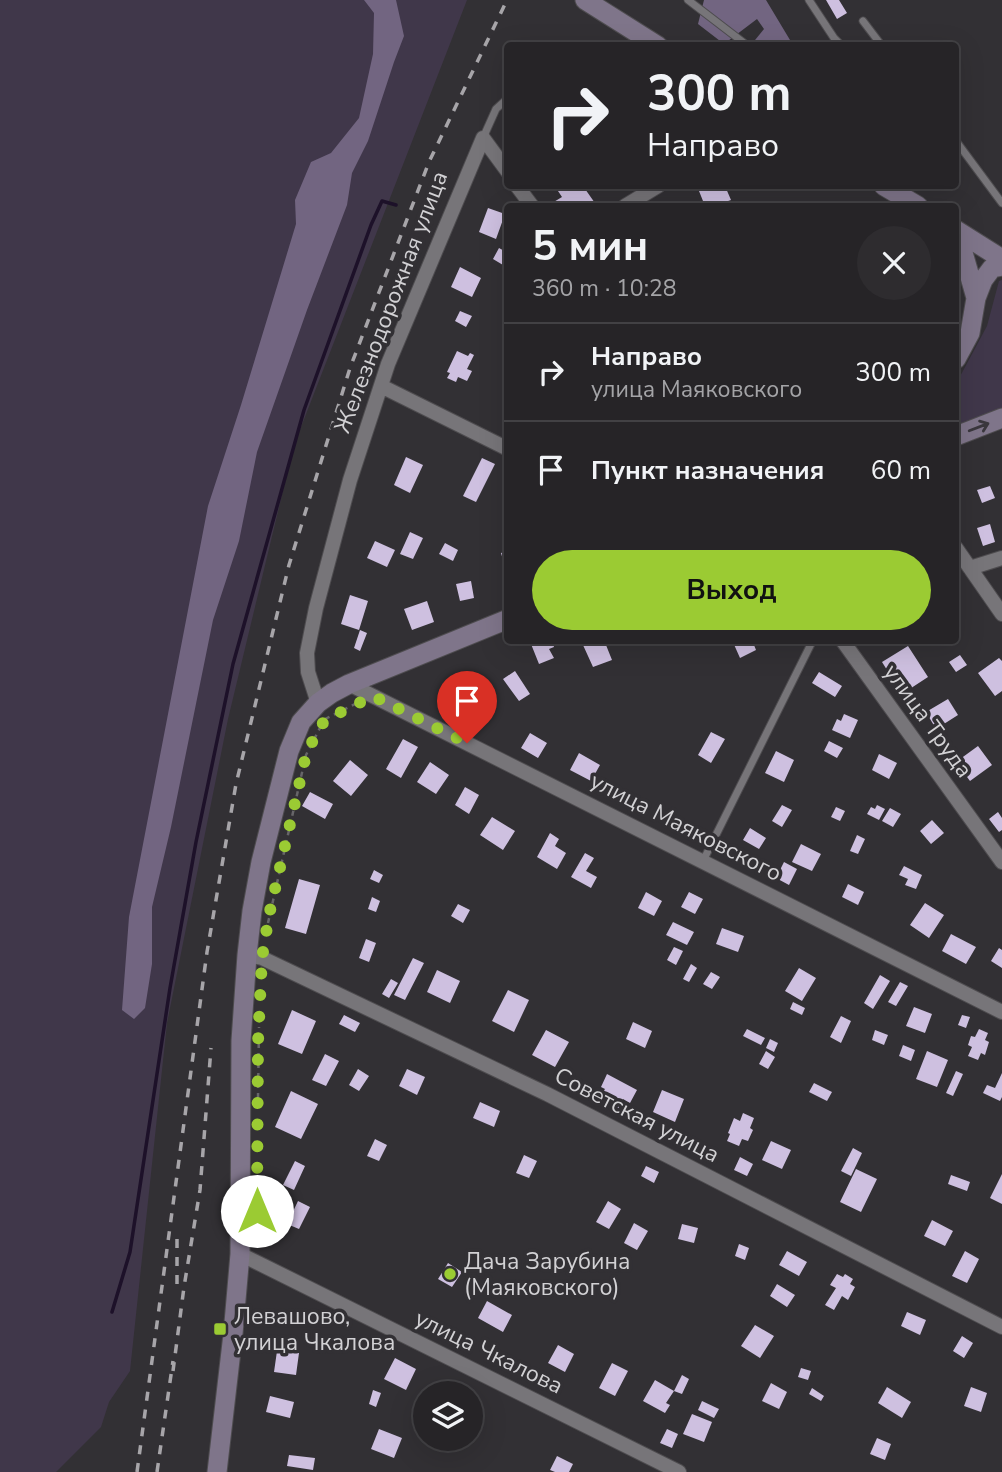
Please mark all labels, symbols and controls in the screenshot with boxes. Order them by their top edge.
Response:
text: 300 m [647,60,791,127]
icon: right [532,70,623,161]
text: Направо [647,124,779,167]
street label: Железнодорожная улица [327,167,455,437]
text: 5 мин [532,218,648,275]
button: close [857,226,931,300]
text: 360 m · 10:28 [532,273,677,304]
text: Направо [591,339,702,374]
icon: right [532,353,570,391]
text: 300 m [855,355,931,390]
text: улица Маяковского [591,374,802,405]
one-way arrow [967,420,989,433]
icon: arrive [532,451,570,489]
text: Пункт назначения [591,453,824,488]
text: 60 m [871,453,931,488]
button: Выход [532,550,931,630]
street label: улица Труда [876,658,980,784]
pin [437,671,497,743]
icon: arrive [448,682,486,720]
street label: улица Маяковского [585,765,787,889]
street label: Советская улица [549,1060,725,1170]
position arrow [220,1174,294,1248]
place label: Дача Зарубина (Маяковского) [464,1246,630,1303]
marker: Дача Зарубина (Маяковского) [442,1266,458,1282]
place label: Левашово, улица Чкалова [234,1301,395,1358]
street label: улица Чкалова [410,1303,568,1401]
marker: Левашово, улица Чкалова [212,1321,228,1337]
map controls [413,1381,483,1451]
button: layers [413,1381,483,1451]

